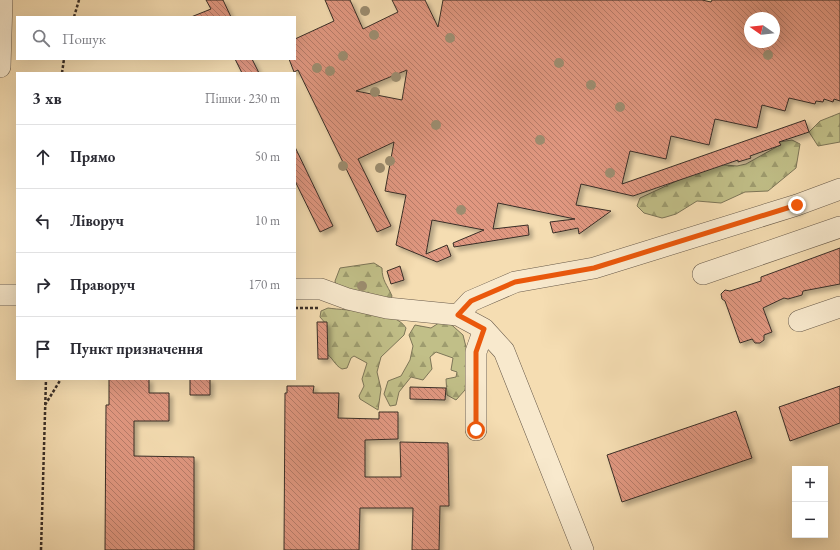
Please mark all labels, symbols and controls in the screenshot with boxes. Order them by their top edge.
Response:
north arrow [744,12,780,48]
search box [16,16,296,60]
icon: search [30,27,52,49]
text: Пошук [62,29,106,48]
text: 3 хв [32,87,62,109]
text: Пішки · 230 m [205,90,280,107]
icon: ahead [32,146,54,168]
text: Прямо [70,147,115,166]
text: 50 m [255,148,280,165]
route end [788,196,806,214]
icon: left [32,210,54,232]
text: Ліворуч [70,211,124,230]
text: 10 m [255,212,280,229]
icon: right [32,274,54,296]
text: Праворуч [70,275,135,294]
text: 170 m [249,276,280,293]
icon: arrive [32,338,54,360]
text: Пункт призначення [70,339,203,358]
route start [467,421,485,439]
map controls [792,466,828,538]
button: + [792,466,828,502]
button: − [792,502,828,538]

